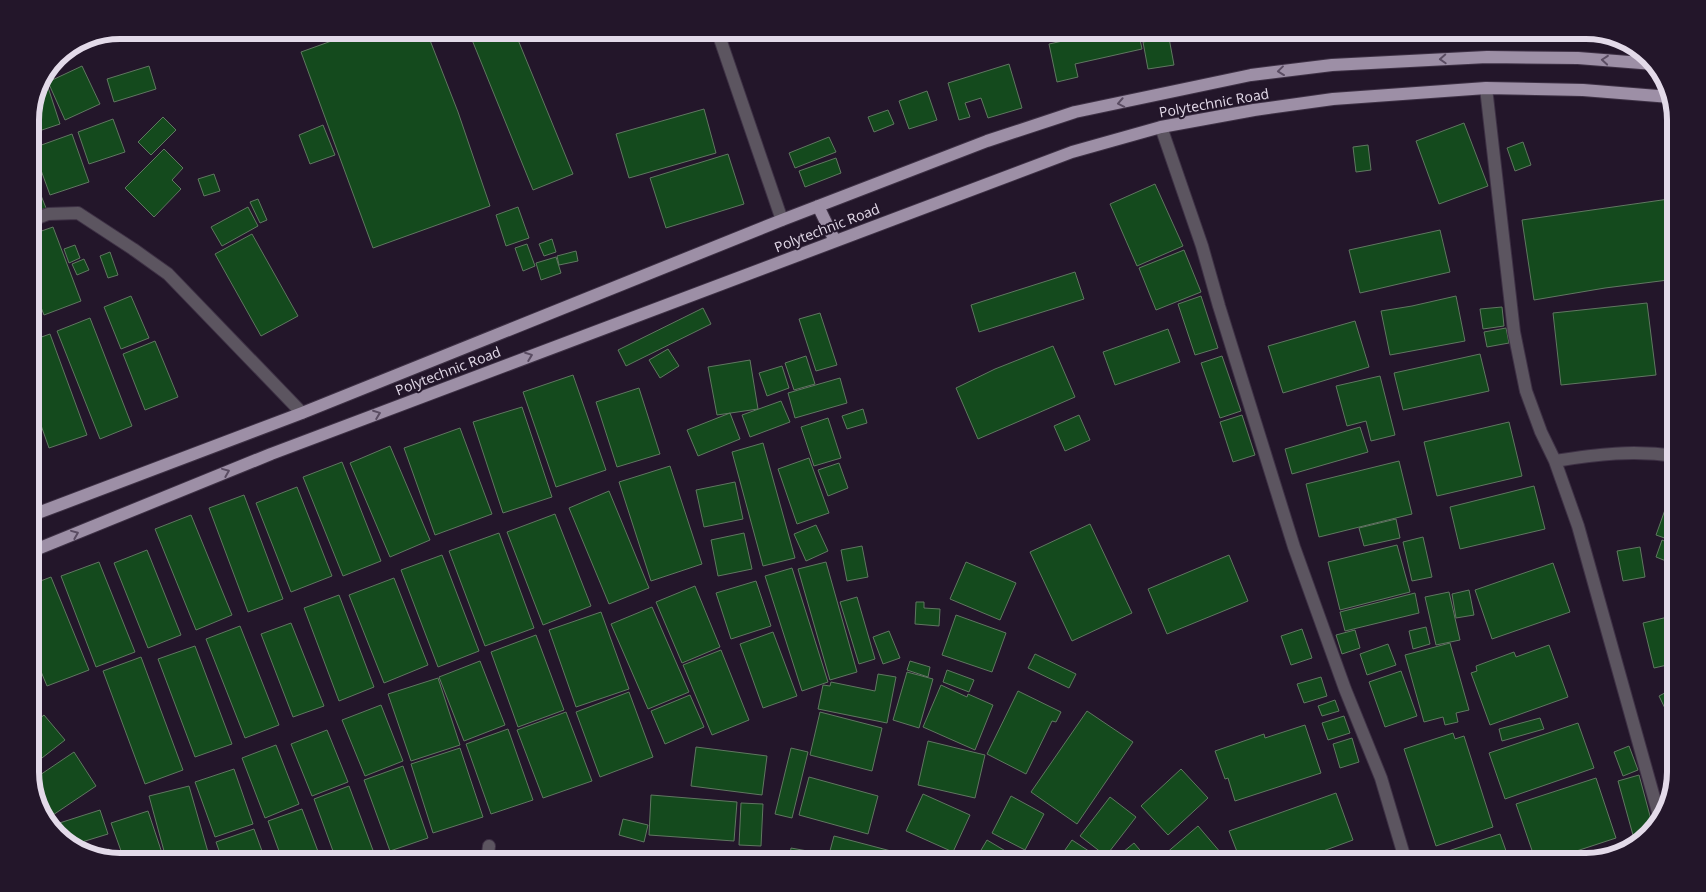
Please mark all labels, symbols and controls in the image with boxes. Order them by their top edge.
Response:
one-way arrow [1438,54,1446,65]
one-way arrow [1601,55,1609,66]
one-way arrow [1276,66,1285,76]
street label: Polytechnic Road [1157,83,1270,122]
one-way arrow [1117,97,1126,108]
street label: Polytechnic Road [771,199,882,256]
street label: Polytechnic Road [392,342,503,399]
one-way arrow [524,352,533,362]
one-way arrow [372,410,381,420]
one-way arrow [221,468,230,479]
one-way arrow [70,530,79,540]

